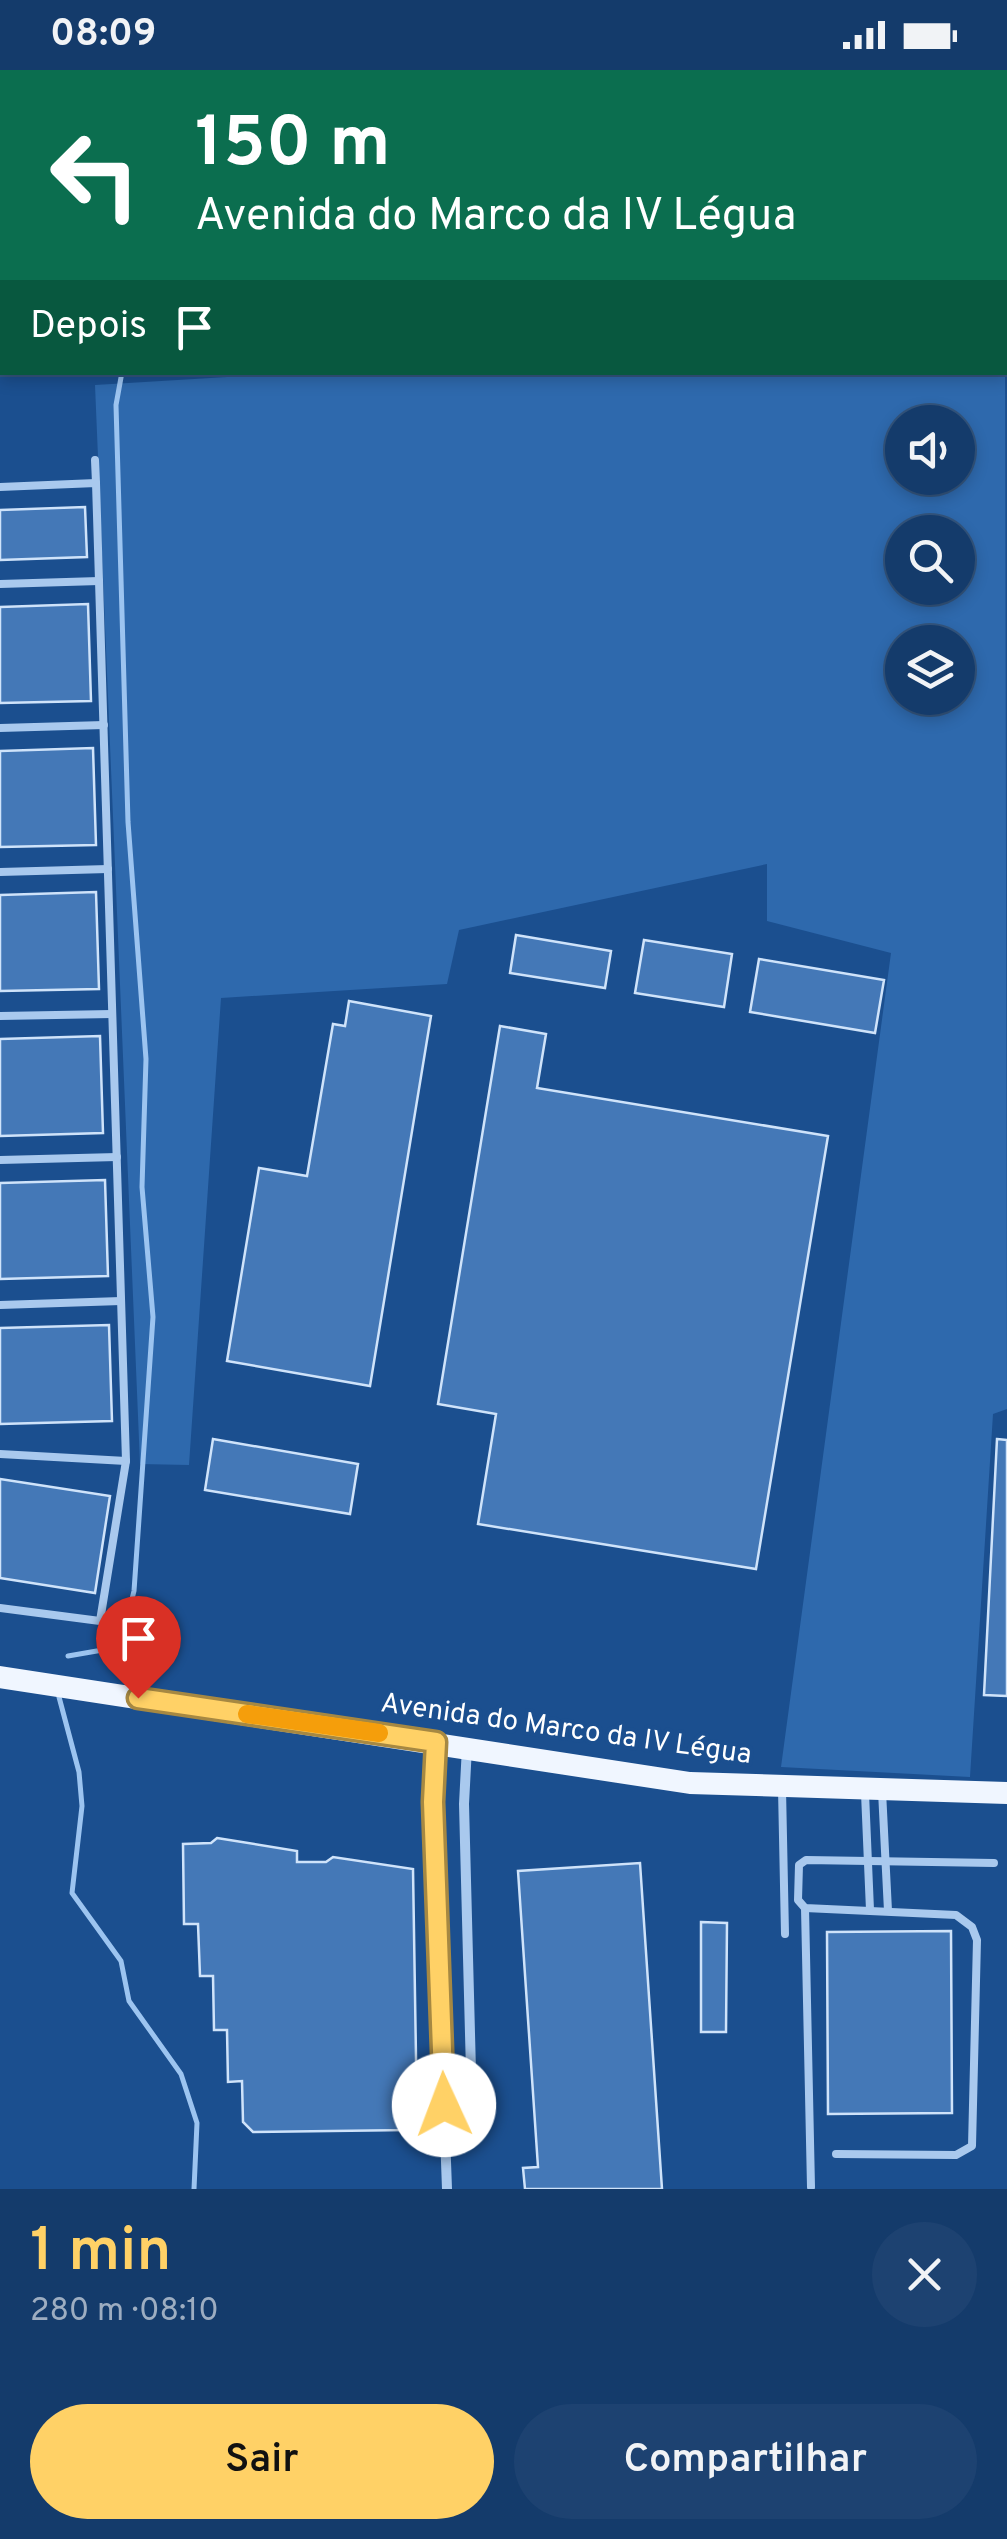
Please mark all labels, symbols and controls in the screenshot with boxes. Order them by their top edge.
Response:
text: 08:09 [50,11,156,60]
text: 150 m [195,102,390,191]
icon: left [30,110,160,240]
text: Avenida do Marco da IV Légua [195,189,796,246]
icon: arrive [167,300,222,355]
text: Depois [30,303,147,352]
map controls [885,405,975,715]
button: sound [885,405,975,495]
button: search [885,515,975,605]
button: layers [885,625,975,715]
pin [96,1596,181,1699]
icon: arrive [111,1611,166,1666]
street label: Avenida do Marco da IV Légua [378,1686,754,1774]
position arrow [392,2053,496,2157]
text: 1 min [30,2216,171,2292]
button: close [872,2222,977,2327]
text: 280 m · 08:10 [30,2292,219,2332]
button: Sair [30,2404,494,2519]
button: Compartilhar [514,2404,977,2519]

